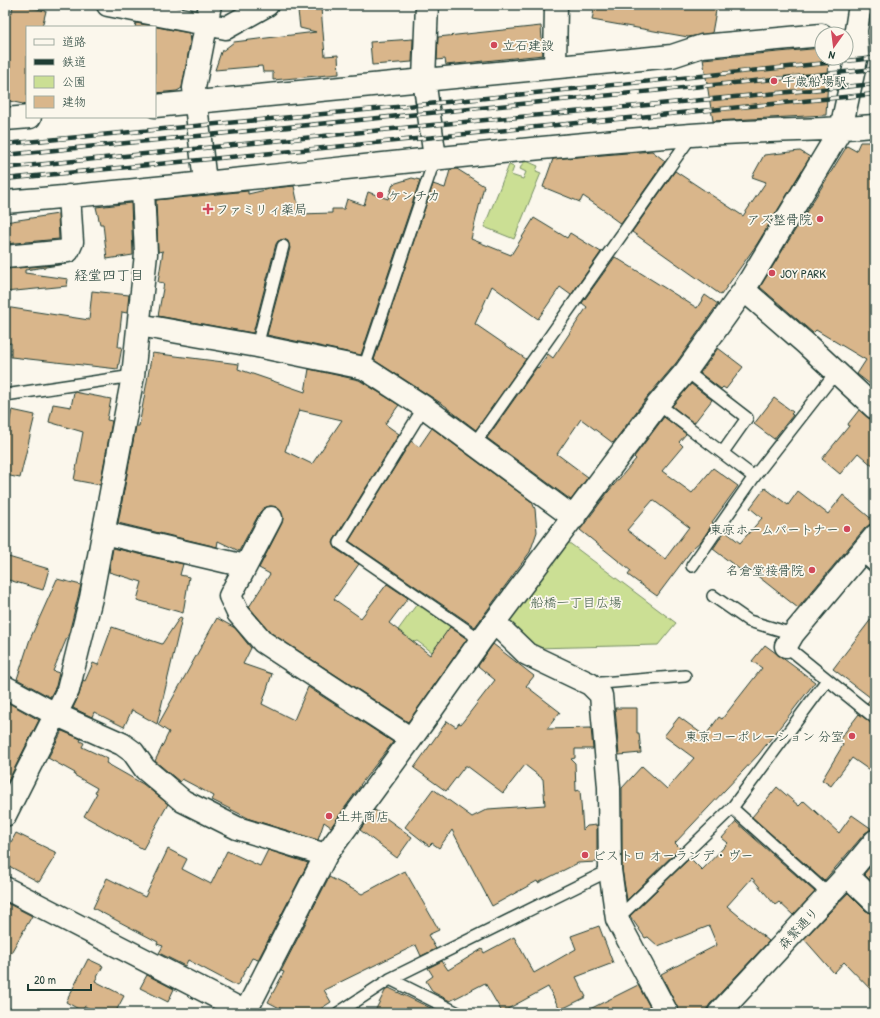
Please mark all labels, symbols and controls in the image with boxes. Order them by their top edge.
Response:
legend [26,26,156,118]
north arrow [814,26,854,66]
text: 道路 [62,33,86,50]
place label: 立石建設 [502,36,554,54]
marker: 立石建設 [489,40,499,50]
text: N [827,48,836,63]
text: 鉄道 [62,53,86,70]
place label: 千歳船場駅 [782,72,847,90]
text: 公園 [62,73,86,90]
marker: 千歳船場駅 [769,76,779,86]
text: 建物 [62,93,86,110]
place label: ケンチカ [388,186,440,204]
marker: ケンチカ [375,190,385,200]
place label: ファミリィ薬局 [216,200,307,218]
marker: ファミリィ薬局 [203,204,213,214]
place label: アズ整骨院 [747,210,812,228]
marker: アズ整骨院 [815,214,825,224]
place label: JOY PARK [780,264,826,282]
district label: 経堂四丁目 [74,265,144,284]
marker: JOY PARK [767,268,777,278]
place label: 東京ホームパートナー [710,520,839,538]
marker: 東京ホームパートナー [842,524,852,534]
place label: 名倉堂接骨院 [726,561,804,579]
marker: 名倉堂接骨院 [807,565,817,575]
park label: 船橋一丁目広場 [530,593,622,611]
place label: 東京コーポレーション 分室 [685,727,844,745]
marker: 東京コーポレーション 分室 [847,731,857,741]
place label: 土井商店 [337,807,389,825]
marker: 土井商店 [324,811,334,821]
place label: ビストロ オーランデ・ヴー [593,846,754,864]
marker: ビストロ オーランデ・ヴー [580,850,590,860]
street label: 森繁通り [774,903,822,953]
scale bar [28,966,91,992]
text: 20 m [34,971,56,988]

